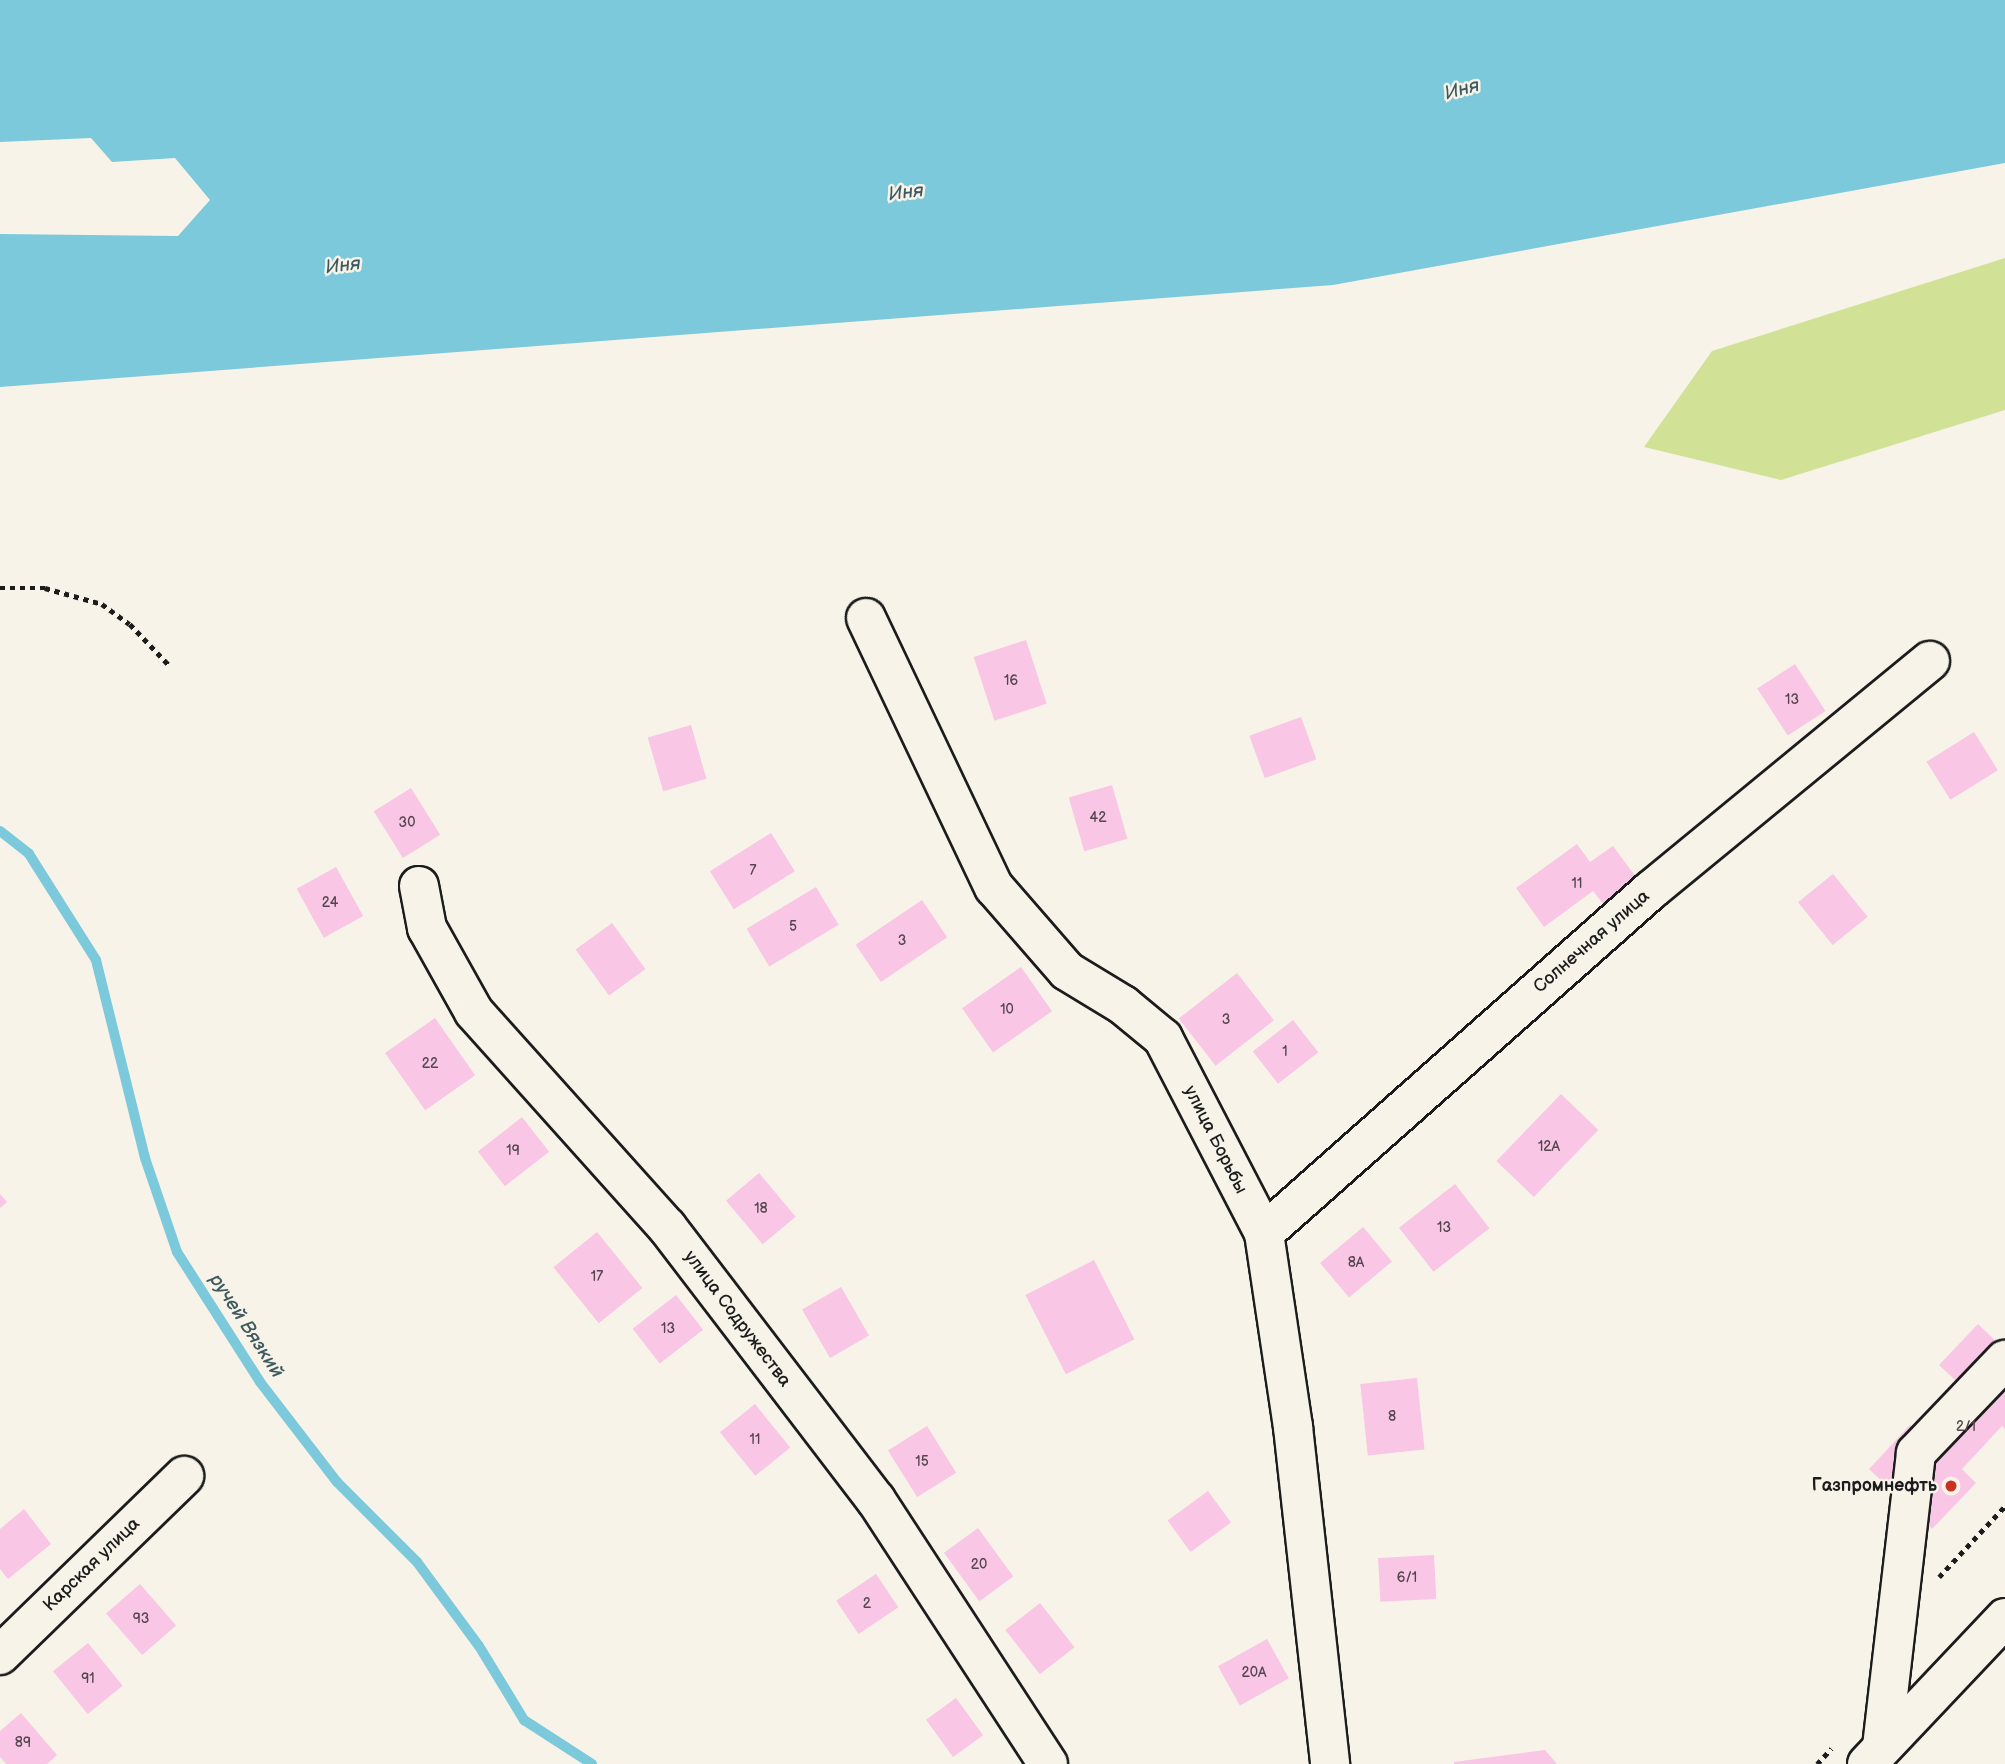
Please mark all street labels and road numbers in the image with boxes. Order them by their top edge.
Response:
street label: Солнечная улица [1530,886,1654,998]
street label: улица Борьбы [1179,1082,1251,1198]
street label: улица Содружества [679,1247,795,1391]
street label: Карская улица [39,1514,145,1616]

